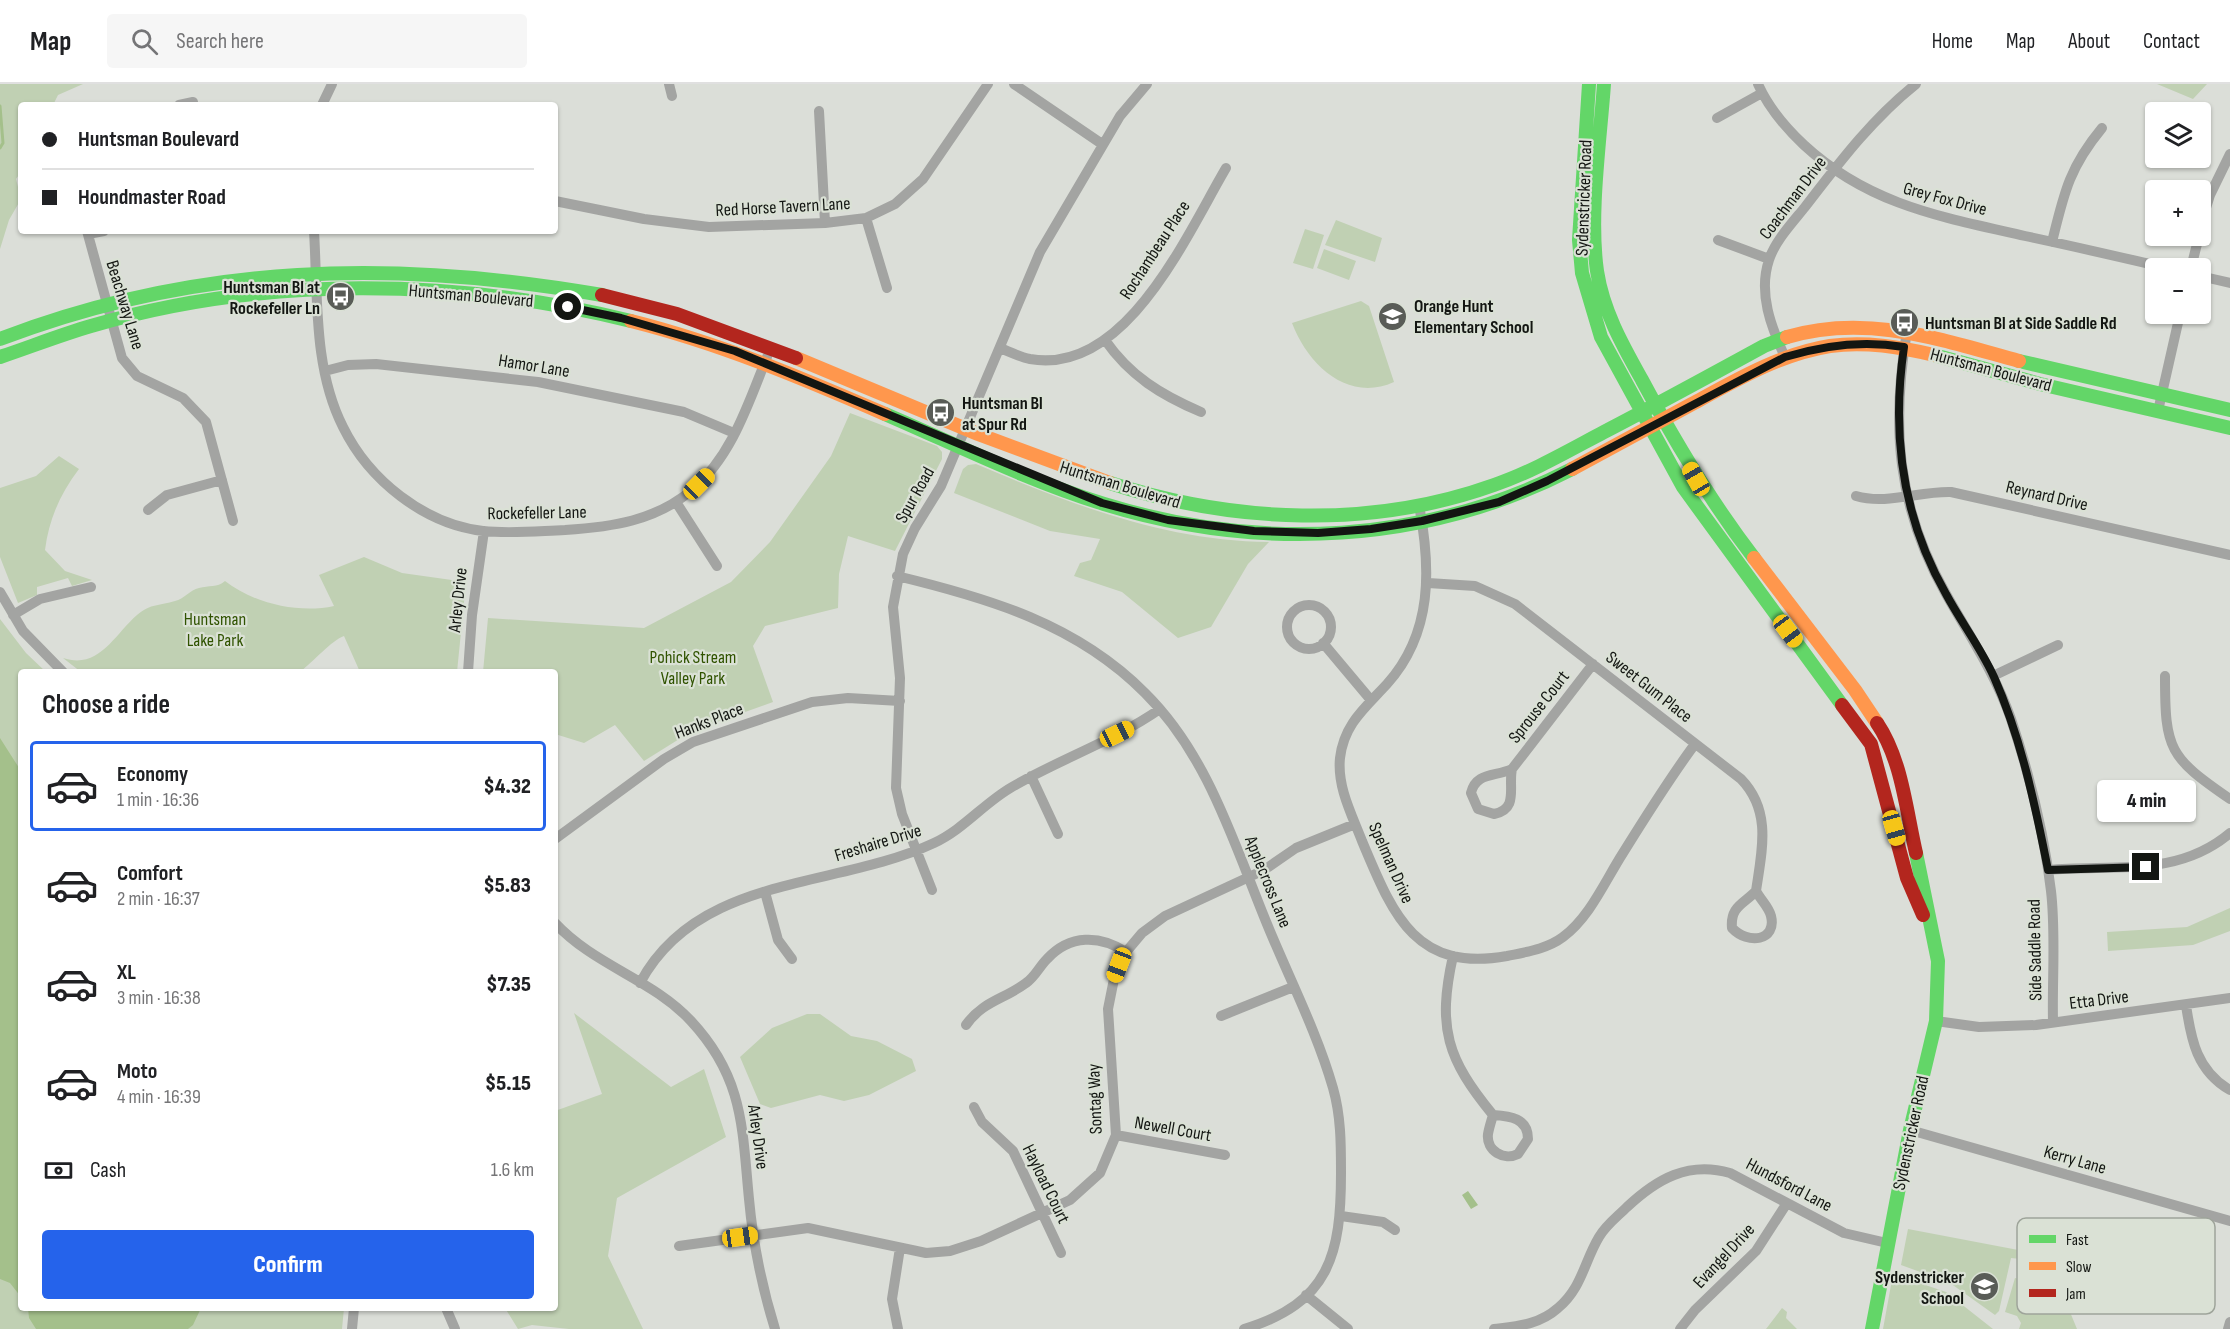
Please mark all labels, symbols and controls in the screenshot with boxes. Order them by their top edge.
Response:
search box [107,14,527,68]
text: Map [30,25,71,58]
icon: search [128,25,161,58]
text: Search here [176,28,264,55]
text: Home [1932,29,1973,54]
text: Map [2006,29,2035,54]
text: About [2068,29,2110,54]
text: Contact [2143,29,2200,54]
map controls [2145,102,2211,324]
button: layers [2145,102,2211,168]
text: Huntsman Boulevard [78,126,239,153]
street label: Sydenstricker Road [1571,139,1597,257]
street label: Coachman Drive [1755,152,1831,244]
street label: Grey Fox Drive [1901,178,1989,220]
button: + [2145,180,2211,246]
text: Houndmaster Road [78,184,226,211]
street label: Red Horse Tavern Lane [715,193,851,221]
street label: Rochambeau Place [1115,197,1195,303]
street label: Beachway Lane [101,258,149,352]
button: − [2145,258,2211,324]
place label: Huntsman Bl at Rockefeller Ln [223,277,320,319]
street label: Huntsman Boulevard [408,280,534,312]
bus stop icon: Huntsman Bl at Rockefeller Ln [325,281,357,313]
route start [554,293,581,320]
place label: Orange Hunt Elementary School [1414,296,1533,338]
school or university icon: Orange Hunt Elementary School [1377,300,1409,332]
bus stop icon: Huntsman Bl at Side Saddle Rd [1888,307,1920,339]
place label: Huntsman Bl at Side Saddle Rd [1925,313,2117,334]
street label: Huntsman Boulevard [1928,344,2054,396]
street label: Hamor Lane [497,350,571,382]
place label: Huntsman Bl at Spur Rd [962,393,1043,435]
bus stop icon: Huntsman Bl at Spur Rd [925,397,957,429]
street label: Huntsman Boulevard [1057,457,1183,513]
car [1679,459,1713,499]
street label: Spur Road [891,463,939,527]
car [680,465,718,503]
street label: Reynard Drive [2004,476,2090,516]
street label: Rockefeller Lane [487,502,587,524]
street label: Arley Drive [444,567,472,634]
park label: Huntsman Lake Park [184,609,246,651]
car [1770,611,1806,651]
park label: Pohick Stream Valley Park [650,647,736,689]
street label: Sweet Gum Place [1602,647,1696,727]
street label: Sprouse Court [1504,666,1574,747]
text: Choose a ride [42,689,170,721]
street label: Hanks Place [672,698,746,744]
car [1097,718,1137,750]
icon: car [45,759,99,813]
text: Economy [117,761,188,788]
text: $4.32 [483,773,531,800]
callout: 4 min [2096,780,2196,822]
text: 1 min · 16:36 [117,788,199,812]
text: 4 min [2127,789,2166,813]
car [1880,808,1908,848]
street label: Spelman Drive [1364,819,1418,907]
street label: Freshaire Drive [832,820,924,866]
street label: Applecross Lane [1240,832,1296,931]
route end [2132,853,2159,880]
icon: car [45,858,99,912]
text: Comfort [117,860,183,887]
text: $5.83 [483,872,531,899]
text: 2 min · 16:37 [117,887,200,911]
street label: Side Saddle Road [2024,899,2046,1001]
car [1104,945,1134,985]
icon: car [45,957,99,1011]
text: XL [117,959,136,986]
text: $7.35 [486,971,531,998]
text: 3 min · 16:38 [117,986,201,1010]
street label: Etta Drive [2068,986,2130,1014]
icon: car [45,1056,99,1110]
text: Moto [117,1058,157,1085]
street label: Sontag Way [1083,1063,1107,1135]
text: $5.15 [485,1070,531,1097]
street label: Sydenstricker Road [1889,1074,1933,1192]
text: 4 min · 16:39 [117,1085,201,1109]
street label: Arley Drive [743,1102,773,1171]
street label: Newell Court [1133,1112,1214,1146]
street label: Hayload Court [1018,1141,1074,1227]
street label: Kerry Lane [2041,1141,2109,1179]
icon: cash [42,1154,75,1187]
street label: Hundsford Lane [1742,1154,1836,1216]
text: Cash [90,1157,126,1184]
text: 1.6 km [491,1158,534,1182]
legend [2017,1218,2215,1314]
street label: Evangel Drive [1689,1219,1759,1293]
car [721,1226,759,1248]
button: Confirm [42,1230,534,1299]
text: Fast [2066,1231,2089,1250]
text: Slow [2066,1258,2091,1277]
place label: Sydenstricker School [1875,1267,1964,1309]
school or university icon: Sydenstricker School [1969,1271,2001,1303]
text: Jam [2065,1285,2086,1304]

